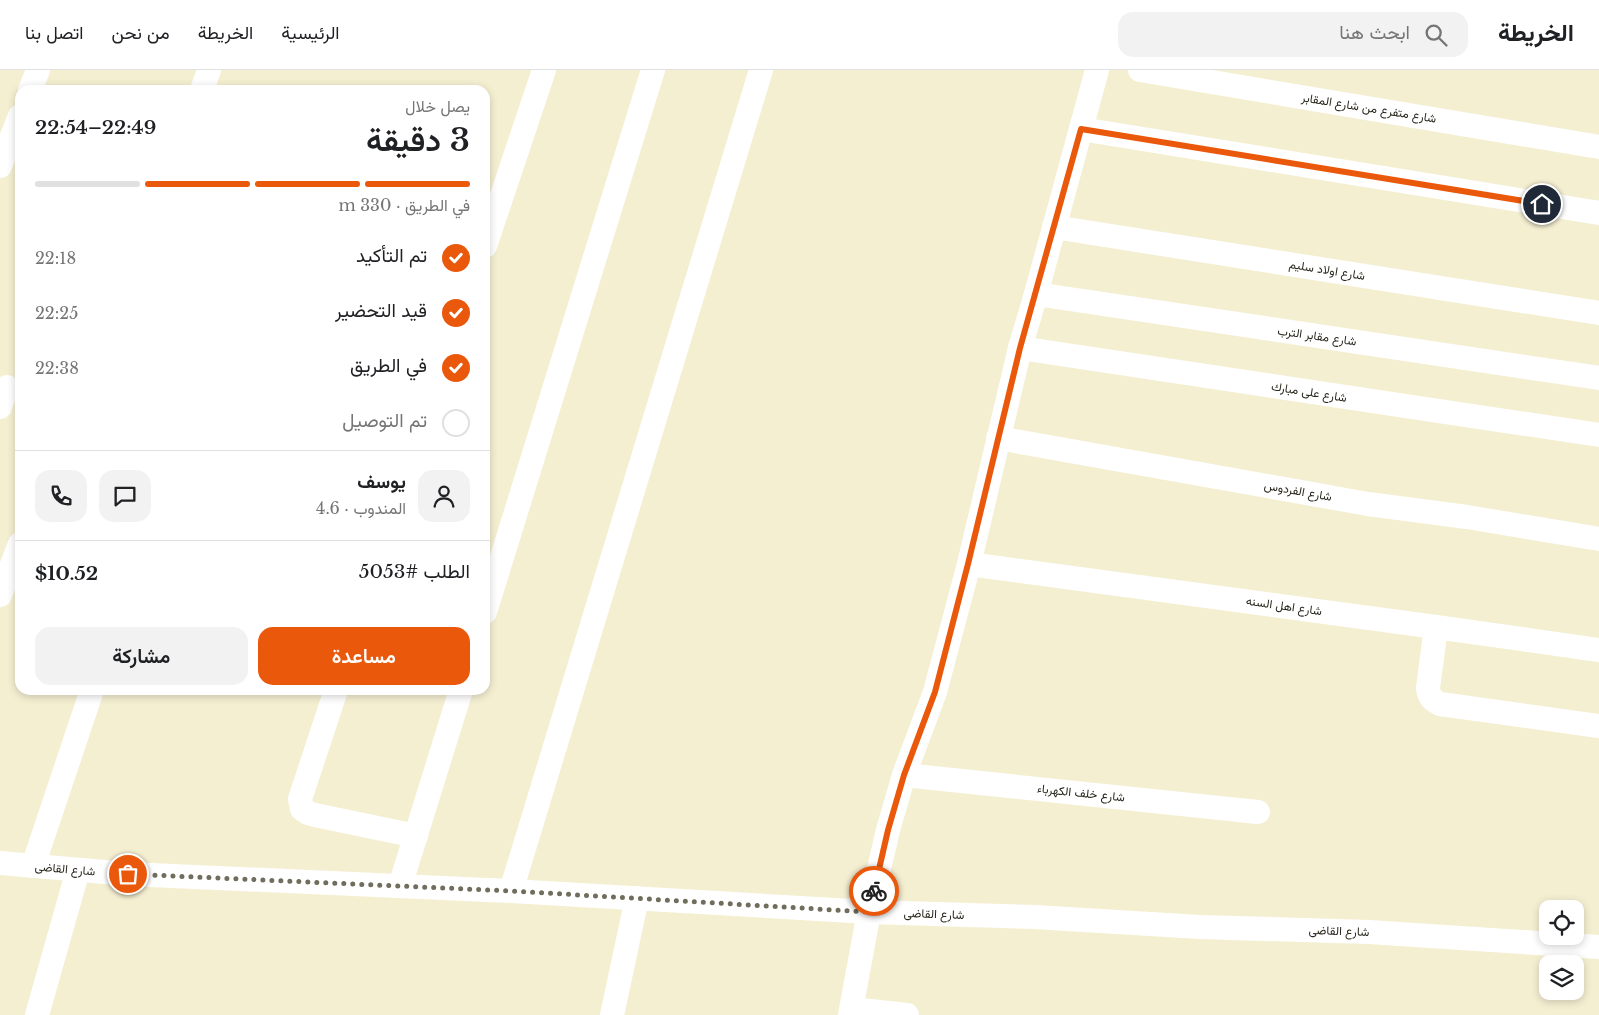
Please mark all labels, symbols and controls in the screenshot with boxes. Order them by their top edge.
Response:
search box [1118,12,1468,57]
text: الخريطة [1498,18,1574,47]
text: ابحث هنا [1339,21,1410,44]
icon: search [1422,21,1450,49]
text: اتصل بنا [25,22,83,44]
text: من نحن [111,22,170,44]
text: الخريطة [198,22,253,44]
text: الرئيسية [281,22,340,44]
street label: شارع متفرع من شارع المقابر [1299,89,1438,128]
text: يصل خلال [405,96,470,116]
text: 22:49–22:54 [35,116,156,139]
text: 3 دقيقة [366,120,470,160]
pin [1521,183,1563,225]
icon: home [1528,190,1556,218]
text: في الطريق · 330 m [338,195,470,215]
text: تم التأكيد [356,244,427,267]
icon: check [442,244,470,272]
text: 22:18 [35,248,76,268]
street label: شارع اولاد سليم [1288,256,1366,285]
text: قيد التحضير [335,299,427,322]
icon: check [442,299,470,327]
text: 22:25 [35,303,78,323]
street label: شارع مقابر الترب [1276,323,1357,350]
text: في الطريق [350,354,427,377]
icon: check [442,354,470,382]
text: 22:38 [35,358,79,378]
street label: شارع على مبارك [1270,378,1348,407]
text: تم التوصيل [342,409,427,432]
button: phone [35,470,87,522]
button: chat [99,470,151,522]
text: يوسف [357,470,406,493]
button: person [418,470,470,522]
street label: شارع الفردوس [1263,477,1333,506]
text: المندوب · 4.6 [316,498,406,518]
text: الطلب #5053 [359,560,470,583]
text: $10.52 [35,562,98,585]
street label: شارع اهل السنه [1245,593,1323,620]
button: مشاركة [35,627,248,685]
button: مساعدة [258,627,470,685]
street label: شارع خلف الكهرباء [1036,780,1126,807]
pin [107,853,149,895]
street label: شارع القاضى [34,858,96,881]
icon: bag [114,860,142,888]
courier [849,866,899,916]
icon: bike [860,877,888,905]
map controls [1539,900,1584,1000]
button: locate [1539,900,1584,945]
street label: شارع القاضى [903,905,965,924]
street label: شارع القاضى [1308,922,1370,941]
button: layers [1539,955,1584,1000]

